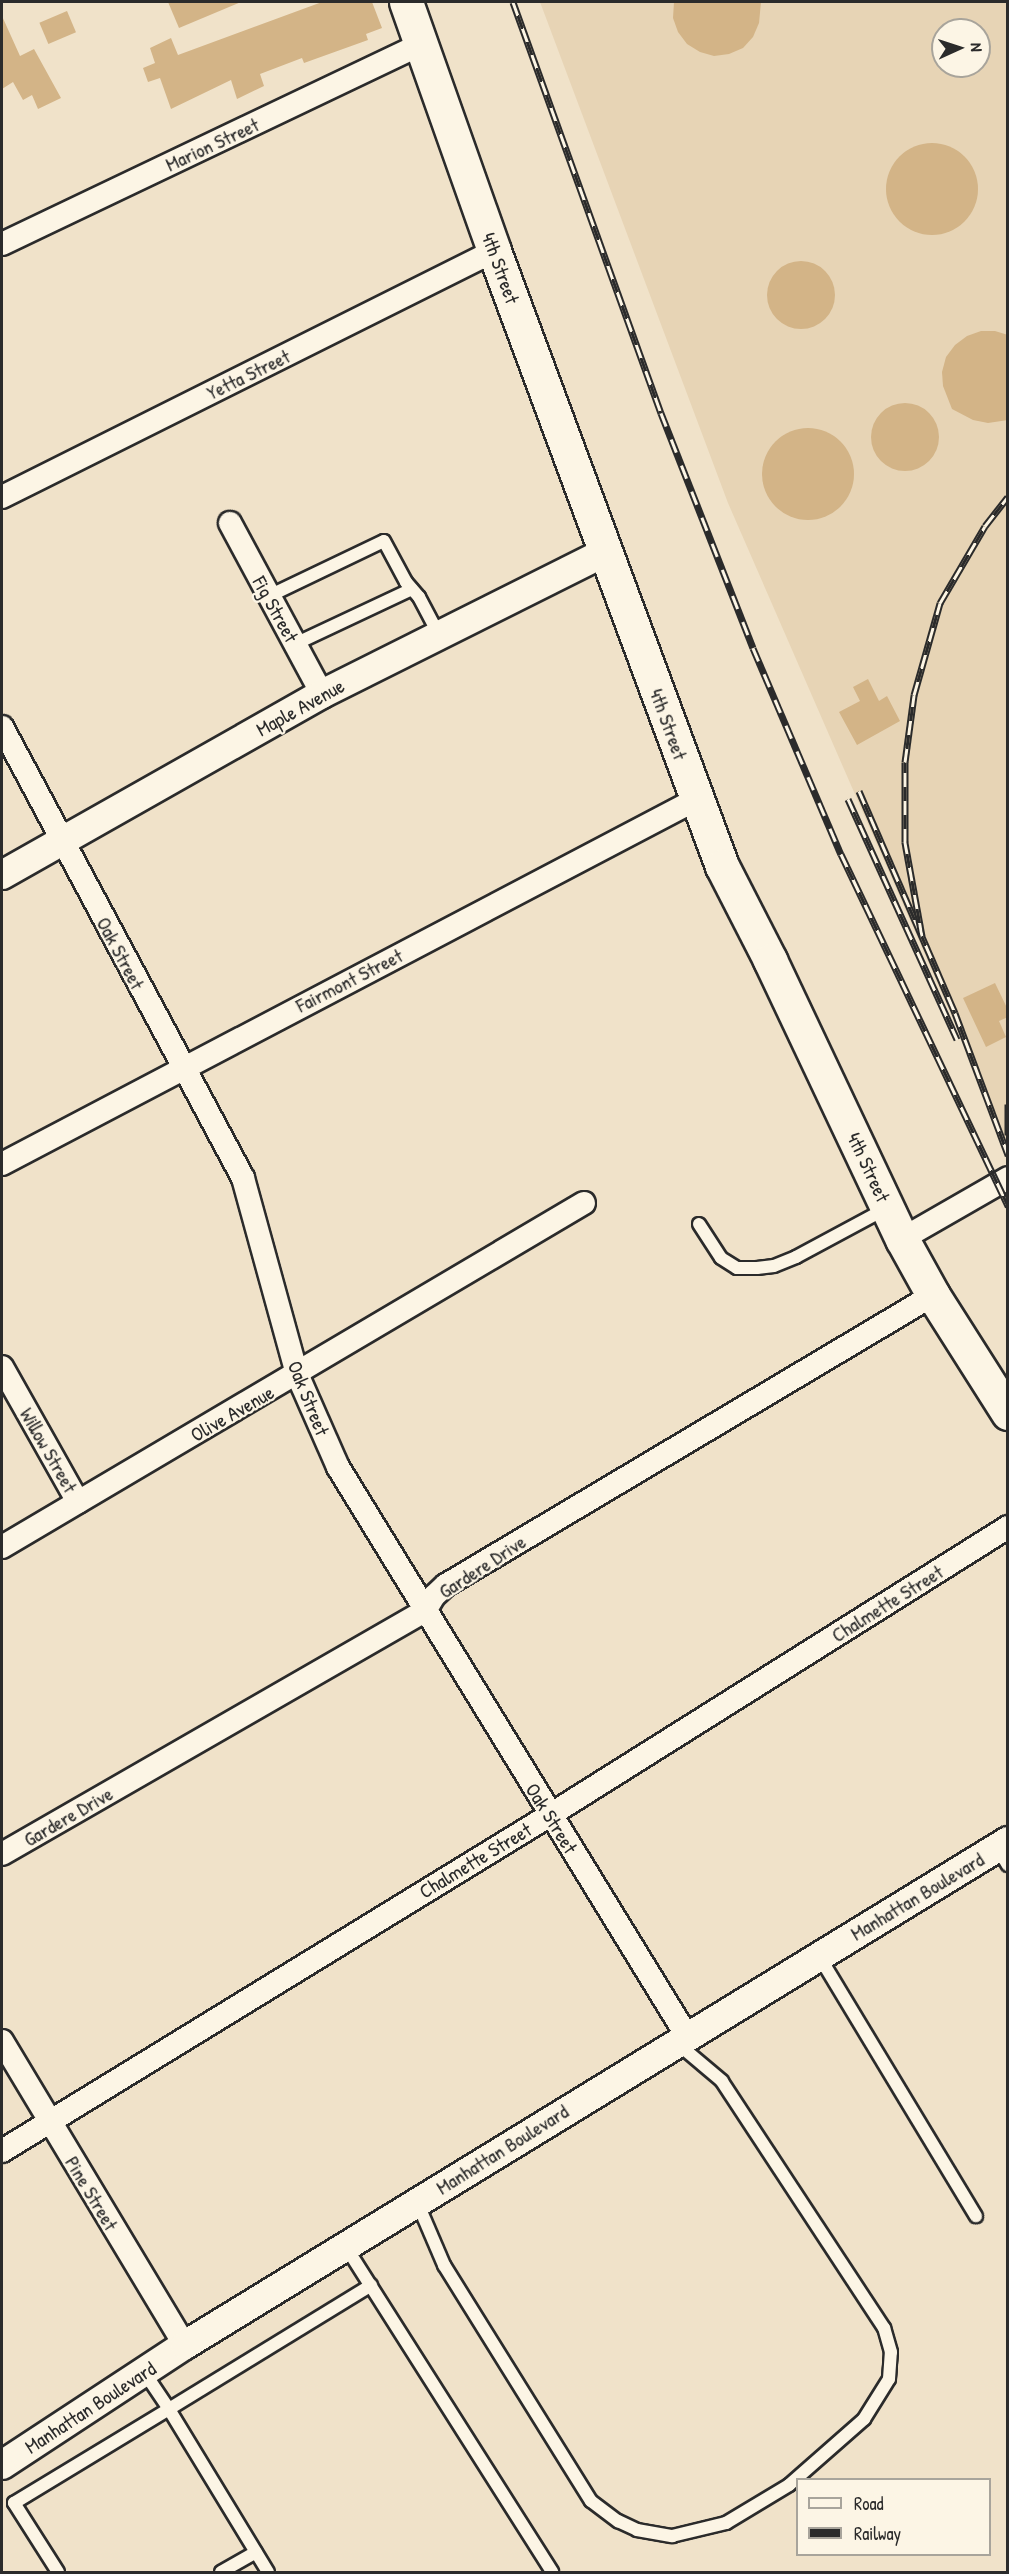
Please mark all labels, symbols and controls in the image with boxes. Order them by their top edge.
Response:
north arrow [931,18,991,78]
text: N [966,42,988,52]
street label: Marion Street [162,112,262,176]
street label: 4th Street [477,229,525,307]
street label: Yetta Street [202,344,294,404]
street label: Fig Street [248,572,304,646]
street label: Maple Avenue [252,673,348,741]
street label: 4th Street [645,685,693,763]
street label: Oak Street [92,913,150,993]
street label: Fairmont Street [292,943,406,1017]
street label: 4th Street [843,1128,895,1206]
street label: Oak Street [283,1357,335,1439]
street label: Olive Avenue [186,1380,278,1446]
street label: Willow Street [15,1403,83,1497]
street label: Gardere Drive [434,1529,530,1603]
street label: Chalmette Street [827,1559,947,1647]
street label: Oak Street [521,1778,583,1858]
street label: Gardere Drive [19,1781,117,1851]
street label: Chalmette Street [414,1817,536,1903]
street label: Manhattan Boulevard [846,1847,988,1945]
street label: Manhattan Boulevard [432,2099,572,2199]
street label: Pine Street [61,2152,123,2234]
street label: Manhattan Boulevard [20,2356,160,2458]
legend [796,2478,991,2556]
text: Road [854,2491,884,2516]
text: Railway [854,2521,901,2546]

